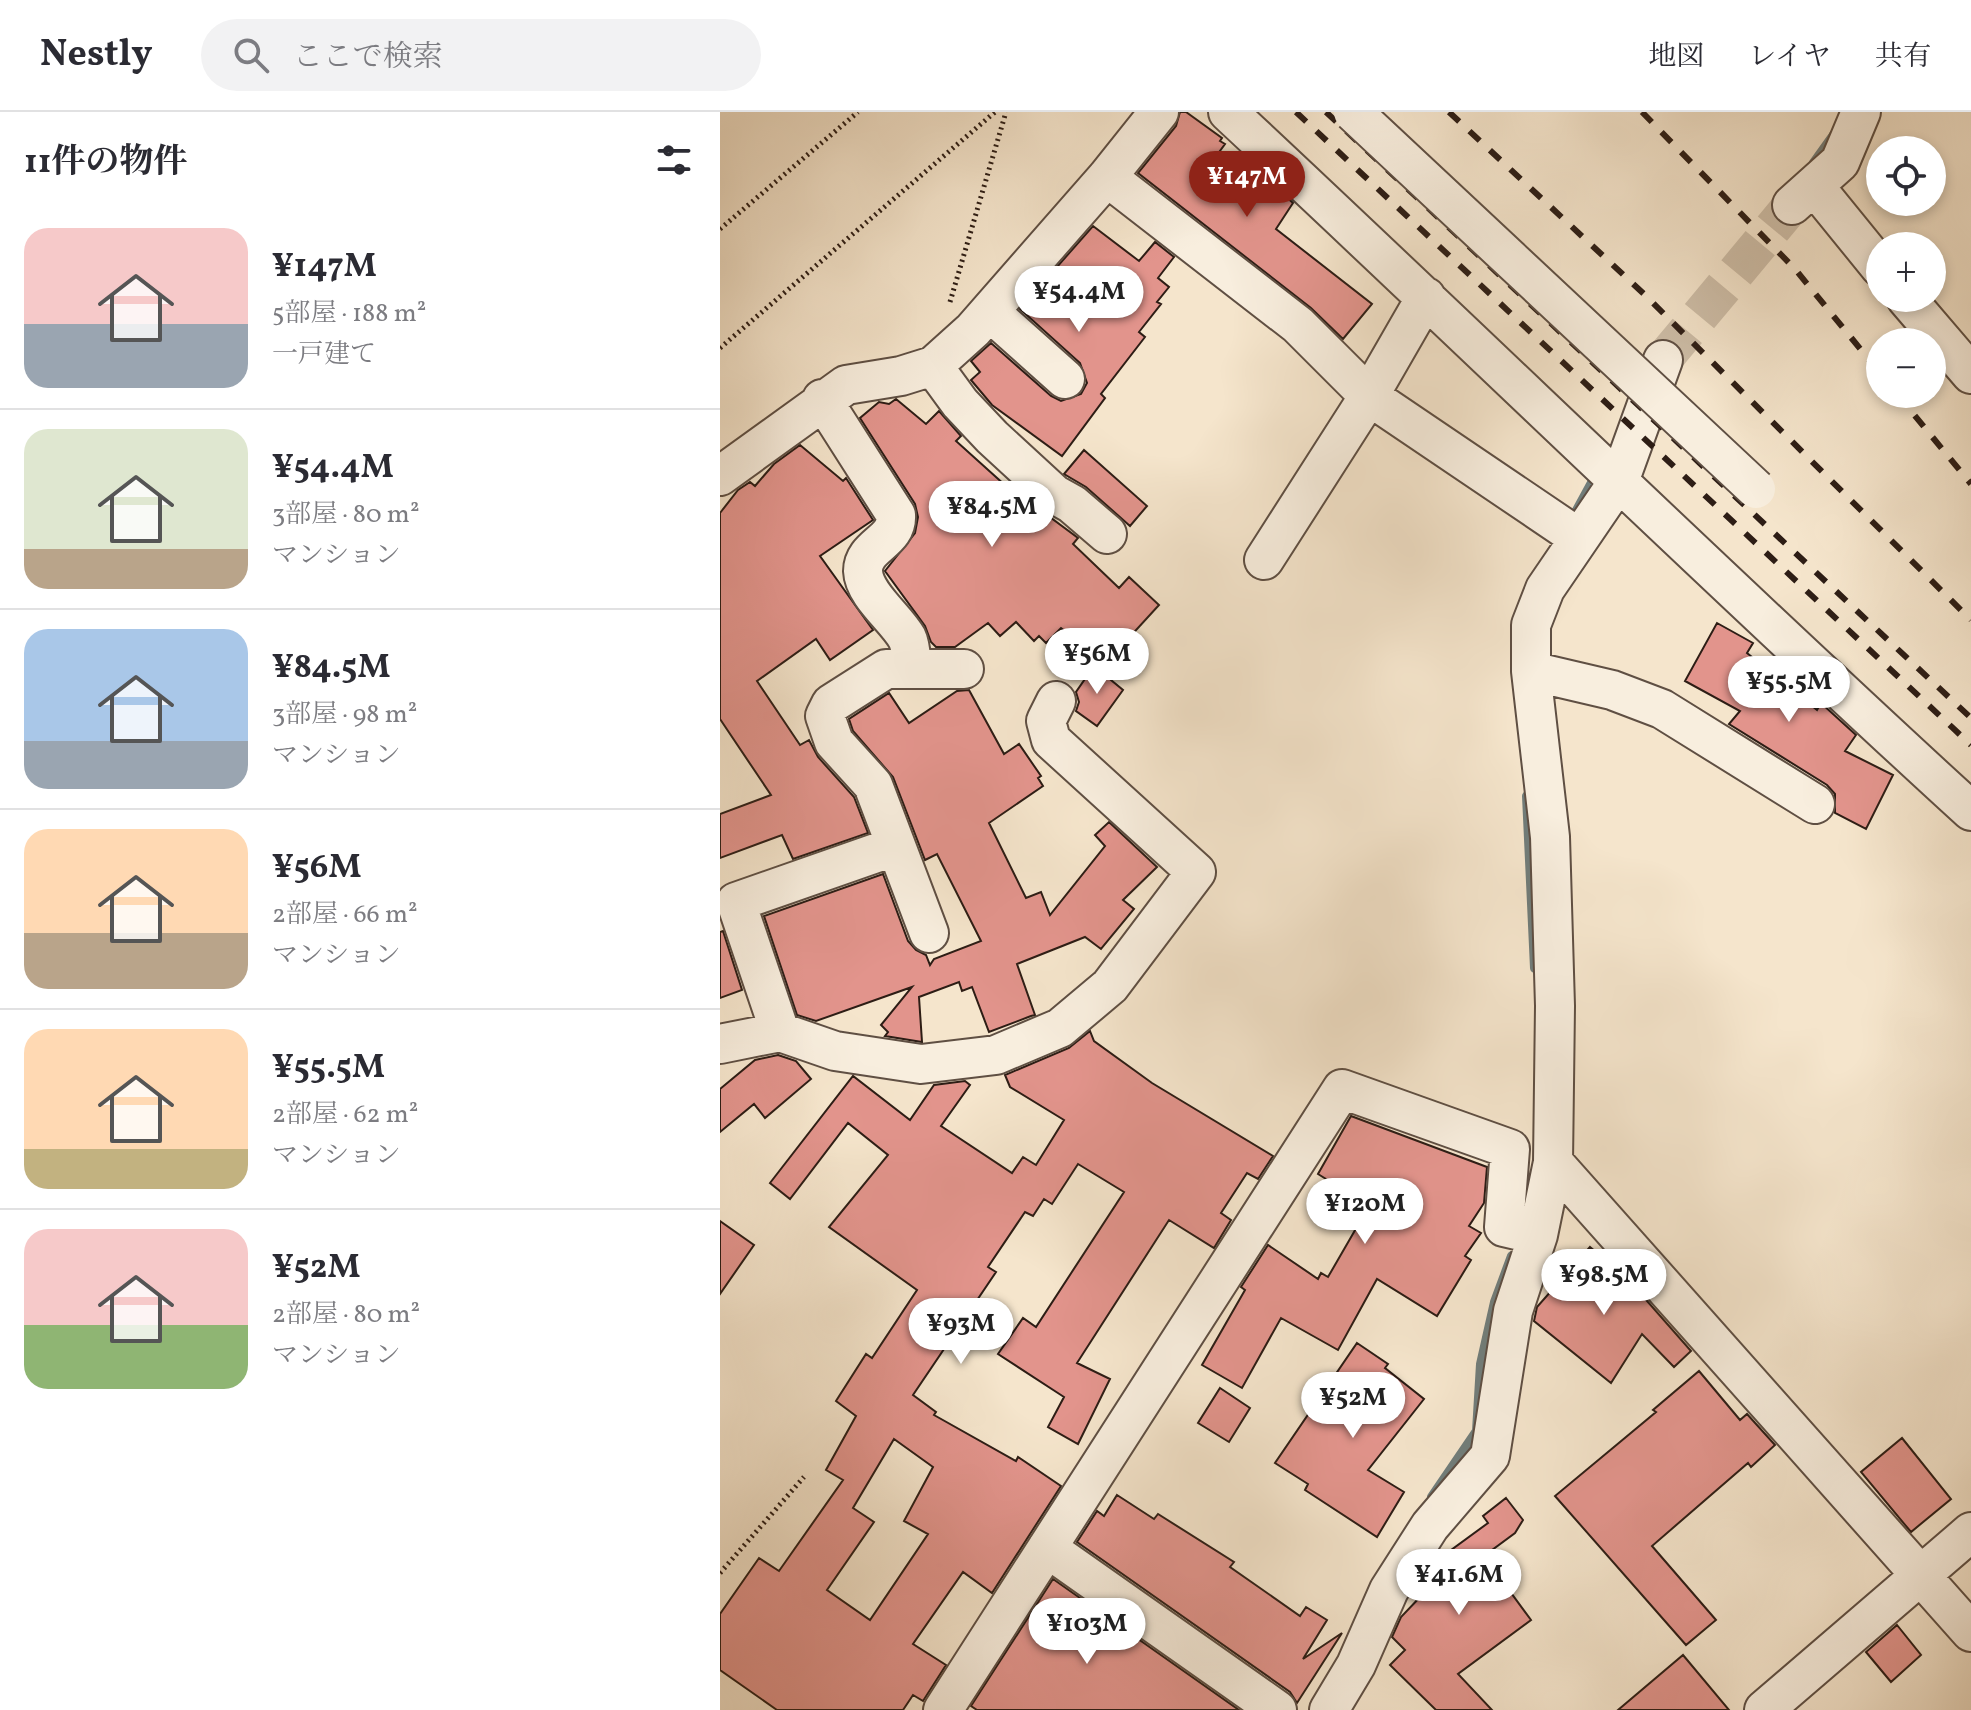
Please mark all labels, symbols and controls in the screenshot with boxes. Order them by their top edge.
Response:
search box [201,19,761,91]
text: Nestly [40,29,153,82]
icon: search [229,33,273,77]
text: ここで検索 [293,37,443,79]
text: 地図 [1648,38,1704,77]
text: レイヤ [1748,38,1831,77]
text: 共有 [1875,38,1931,77]
map controls [1866,136,1946,408]
button: locate [1866,136,1946,216]
icon: filters [652,138,696,182]
text: 11件の物件 [24,140,187,187]
pin: ¥147M [1191,151,1303,219]
text: ¥147M [1207,159,1287,195]
button: + [1866,232,1946,312]
text: ¥147M [272,244,377,291]
icon: home [88,260,184,356]
pin: ¥54.4M [1014,266,1144,334]
text: ¥54.4M [1033,274,1125,310]
text: 5部屋 · 188 m² [272,296,426,332]
button: − [1866,328,1946,408]
text: 一戸建て [272,337,376,373]
text: ¥54.4M [272,445,394,492]
icon: home [88,461,184,557]
pin: ¥84.5M [927,481,1057,549]
text: ¥84.5M [947,489,1037,525]
text: 3部屋 · 80 m² [272,497,420,533]
text: マンション [272,538,401,574]
pin: ¥56M [1050,628,1144,696]
text: ¥56M [1063,636,1131,672]
text: ¥84.5M [272,645,390,692]
pin: ¥55.5M [1724,656,1854,724]
icon: home [88,661,184,757]
text: ¥55.5M [1746,664,1832,700]
text: 3部屋 · 98 m² [272,697,417,733]
text: マンション [272,738,401,774]
text: ¥56M [272,845,361,892]
icon: home [88,861,184,957]
text: 2部屋 · 66 m² [272,897,418,933]
text: マンション [272,938,401,974]
text: ¥55.5M [272,1045,385,1092]
icon: home [88,1061,184,1157]
text: 2部屋 · 62 m² [272,1097,418,1133]
text: マンション [272,1138,401,1174]
pin: ¥120M [1309,1178,1421,1246]
text: ¥120M [1324,1186,1406,1222]
text: ¥52M [272,1245,360,1292]
pin: ¥98.5M [1539,1249,1669,1317]
text: ¥98.5M [1559,1257,1649,1293]
icon: home [88,1261,184,1357]
text: 2部屋 · 80 m² [272,1297,420,1333]
pin: ¥93M [914,1298,1008,1366]
text: ¥93M [927,1306,995,1342]
text: マンション [272,1338,401,1374]
pin: ¥52M [1306,1372,1400,1440]
text: ¥52M [1319,1380,1387,1416]
pin: ¥41.6M [1394,1549,1524,1617]
text: ¥41.6M [1414,1557,1504,1593]
pin: ¥103M [1031,1598,1143,1666]
text: ¥103M [1047,1606,1127,1642]

